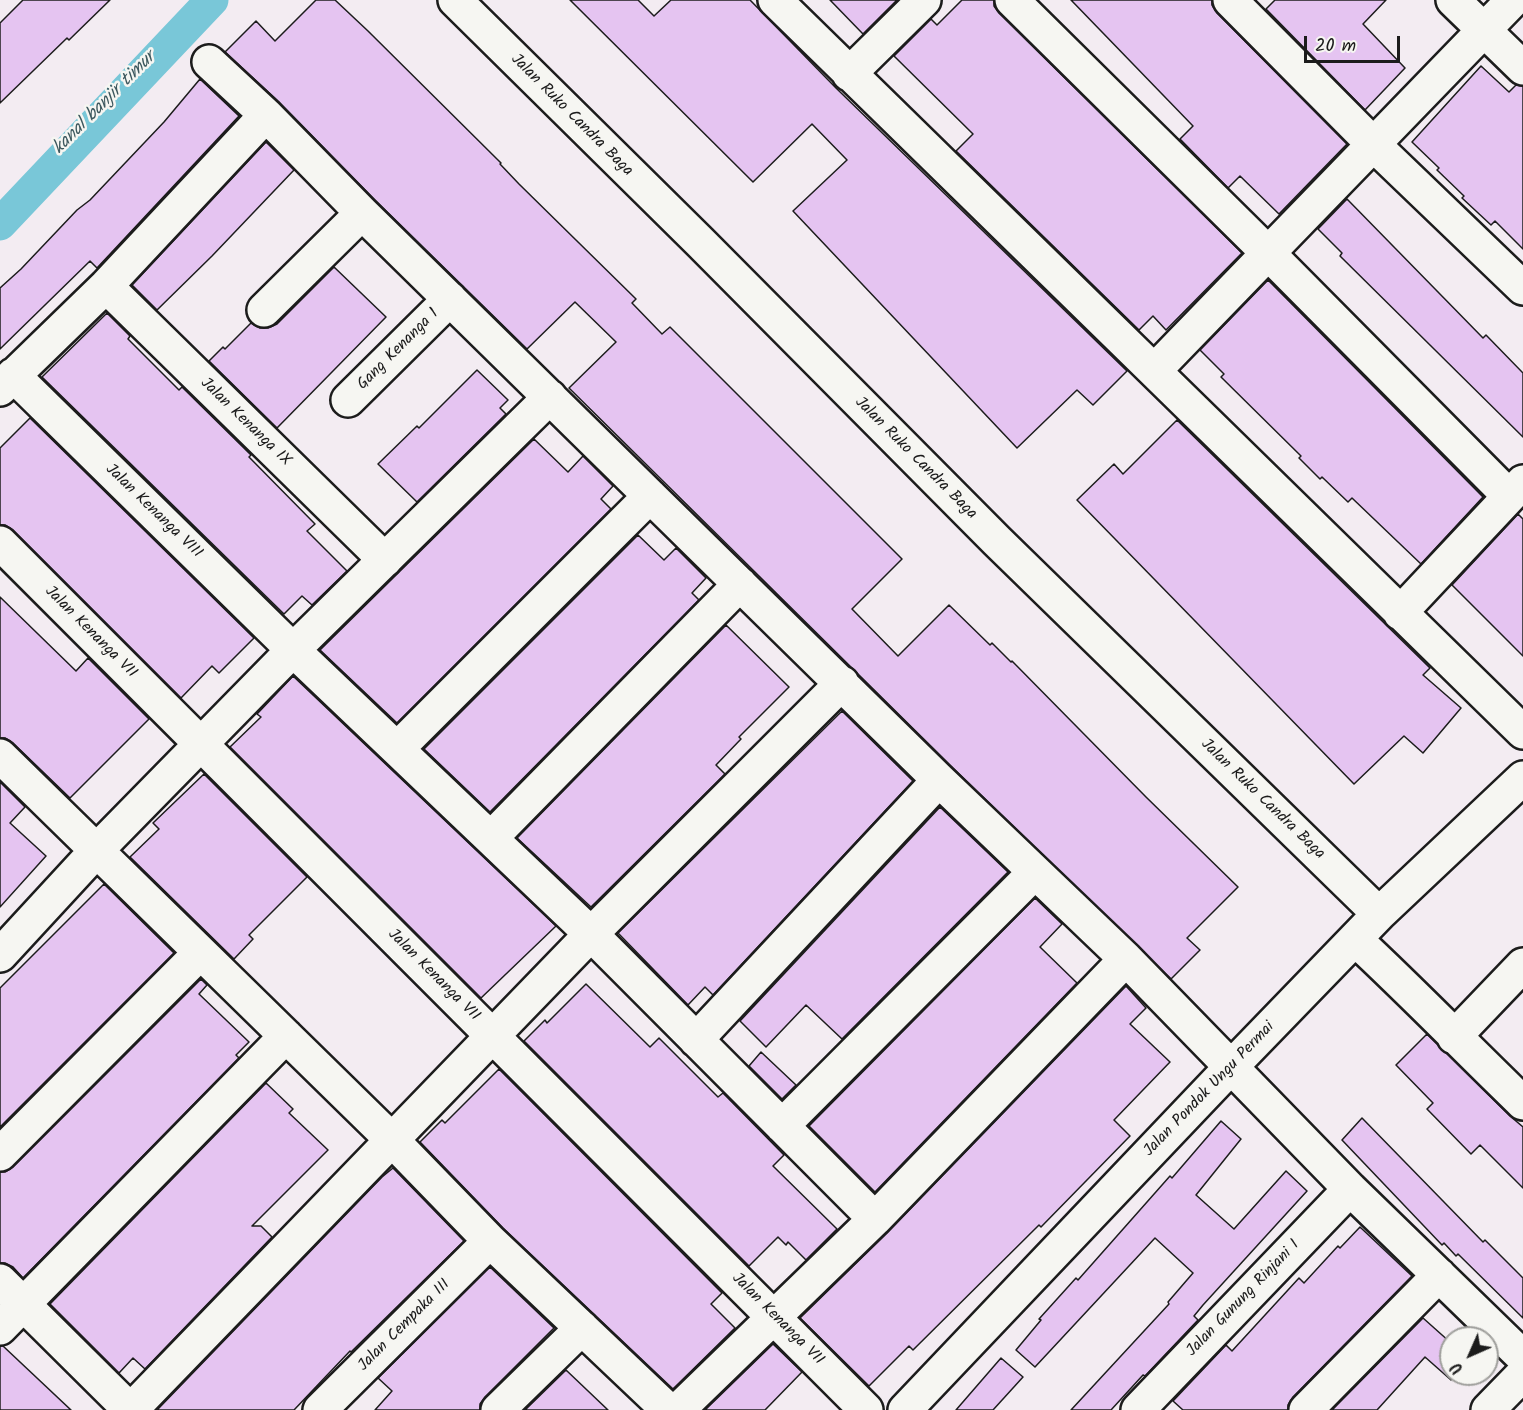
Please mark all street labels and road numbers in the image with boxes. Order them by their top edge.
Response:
street label: Jalan Ruko Candra Baga [506,51,636,181]
street label: Gang Kenanga 1 [354,305,444,395]
street label: Jalan Kenanga IX [196,375,294,471]
street label: Jalan Ruko Candra Baga [850,394,980,524]
street label: Jalan Kenanga VIII [100,461,206,563]
street label: Jalan Kenanga VII [40,583,140,683]
street label: Jalan Ruko Candra Baga [1196,736,1328,864]
street label: Jalan Kenanga VII [383,926,483,1026]
street label: Jalan Pondok Ungu Permai [1141,1019,1279,1161]
street label: Jalan Gunung Rinjani I [1183,1237,1305,1361]
street label: Jalan Kenanga VII [727,1270,827,1370]
street label: Jalan Cempaka III [355,1276,455,1376]

